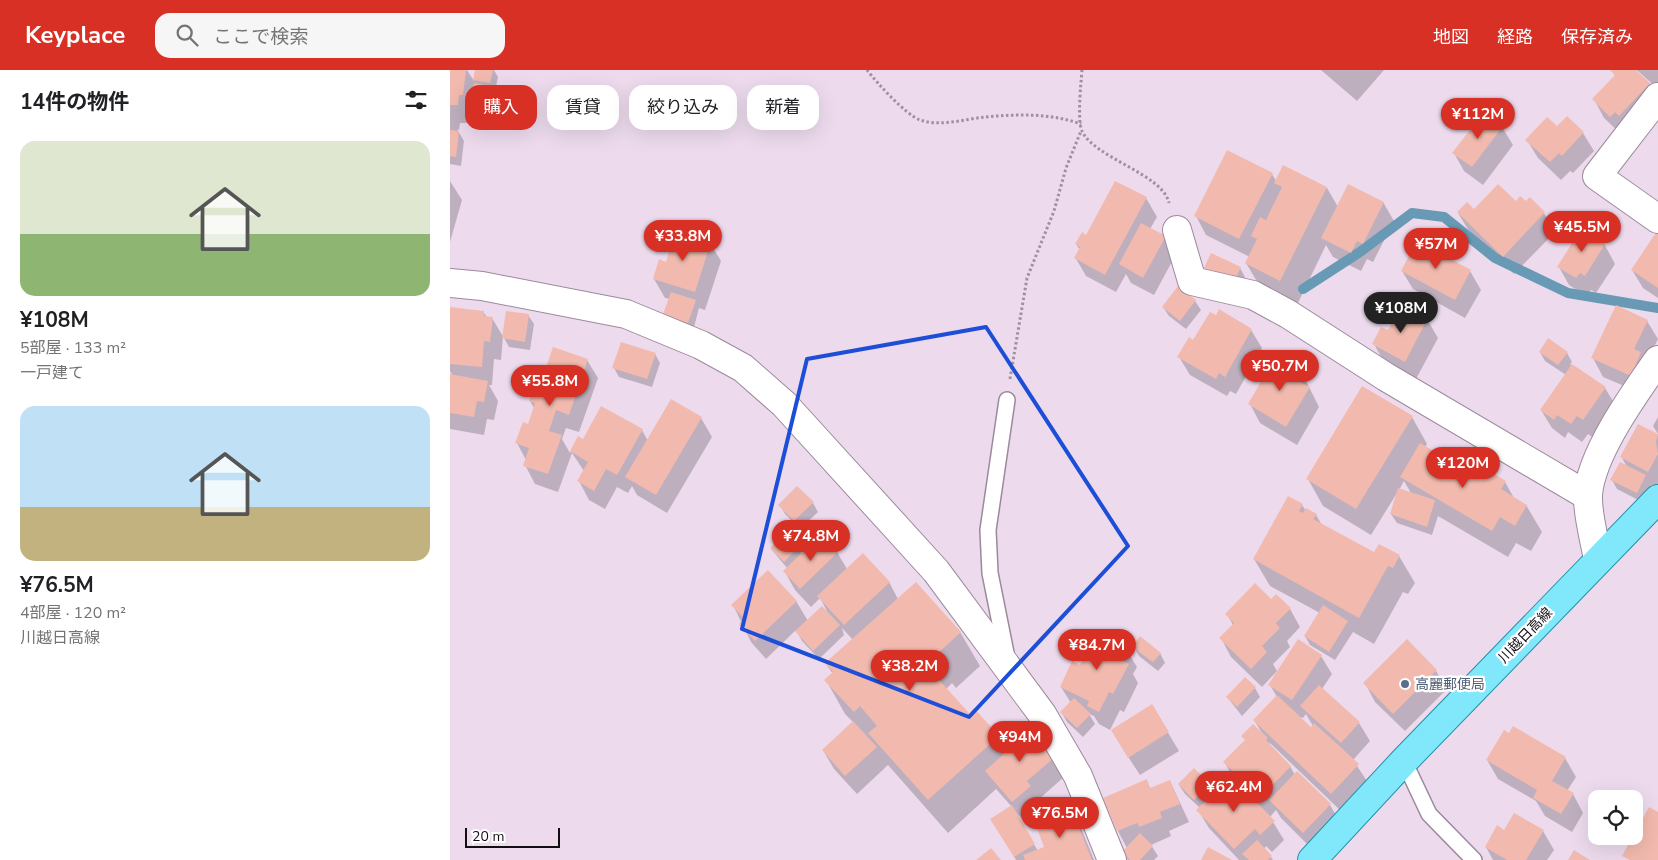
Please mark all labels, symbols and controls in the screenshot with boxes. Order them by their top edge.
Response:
search box [155,13,505,58]
text: Keyplace [25,19,125,51]
icon: search [173,21,201,49]
text: ここで検索 [213,24,308,50]
text: 地図 [1433,25,1469,49]
text: 経路 [1497,25,1533,49]
text: 保存済み [1561,25,1633,49]
chip: 購入 [465,85,537,130]
chip: 賃貸 [547,85,619,130]
chip: 絞り込み [629,85,737,130]
chip: 新着 [747,85,819,130]
icon: filters [402,86,430,114]
text: 14件の物件 [20,88,129,116]
pin: ¥112M [1443,98,1513,140]
text: ¥112M [1452,103,1504,125]
icon: home [180,174,270,264]
pin: ¥45.5M [1541,210,1623,253]
text: ¥45.5M [1554,216,1610,238]
pin: ¥33.8M [642,220,724,262]
text: ¥33.8M [655,225,711,247]
pin: ¥57M [1406,228,1466,270]
text: ¥57M [1415,233,1457,255]
pin: ¥108M [1366,292,1436,334]
text: ¥108M [1375,297,1427,319]
text: ¥108M [20,306,89,334]
text: 5部屋 · 133 m² [20,337,126,359]
pin: ¥50.7M [1239,350,1321,392]
text: ¥50.7M [1252,355,1308,377]
text: 一戸建て [20,362,84,384]
pin: ¥55.8M [509,364,591,407]
text: ¥55.8M [522,370,578,392]
icon: home [180,439,270,529]
pin: ¥120M [1428,446,1498,489]
text: ¥120M [1437,452,1489,474]
pin: ¥74.8M [770,520,852,562]
text: ¥74.8M [783,525,839,547]
text: ¥76.5M [20,571,94,599]
text: 4部屋 · 120 m² [20,602,126,624]
street label: 川越日高線 [1494,604,1557,667]
text: 川越日高線 [20,627,100,649]
pin: ¥84.7M [1056,628,1138,671]
text: ¥84.7M [1069,634,1125,656]
pin: ¥38.2M [869,650,951,692]
text: ¥38.2M [882,655,938,677]
place label: 高麗郵便局 [1415,675,1485,694]
marker: 高麗郵便局 [1399,678,1411,690]
pin: ¥94M [990,720,1050,763]
text: ¥94M [999,726,1041,748]
pin: ¥62.4M [1193,770,1275,813]
text: ¥62.4M [1206,776,1262,798]
map controls [1588,790,1643,845]
button: locate [1588,790,1643,845]
pin: ¥76.5M [1019,796,1101,839]
text: ¥76.5M [1032,802,1088,824]
scale bar [465,825,560,848]
text: 20 m [472,827,504,846]

